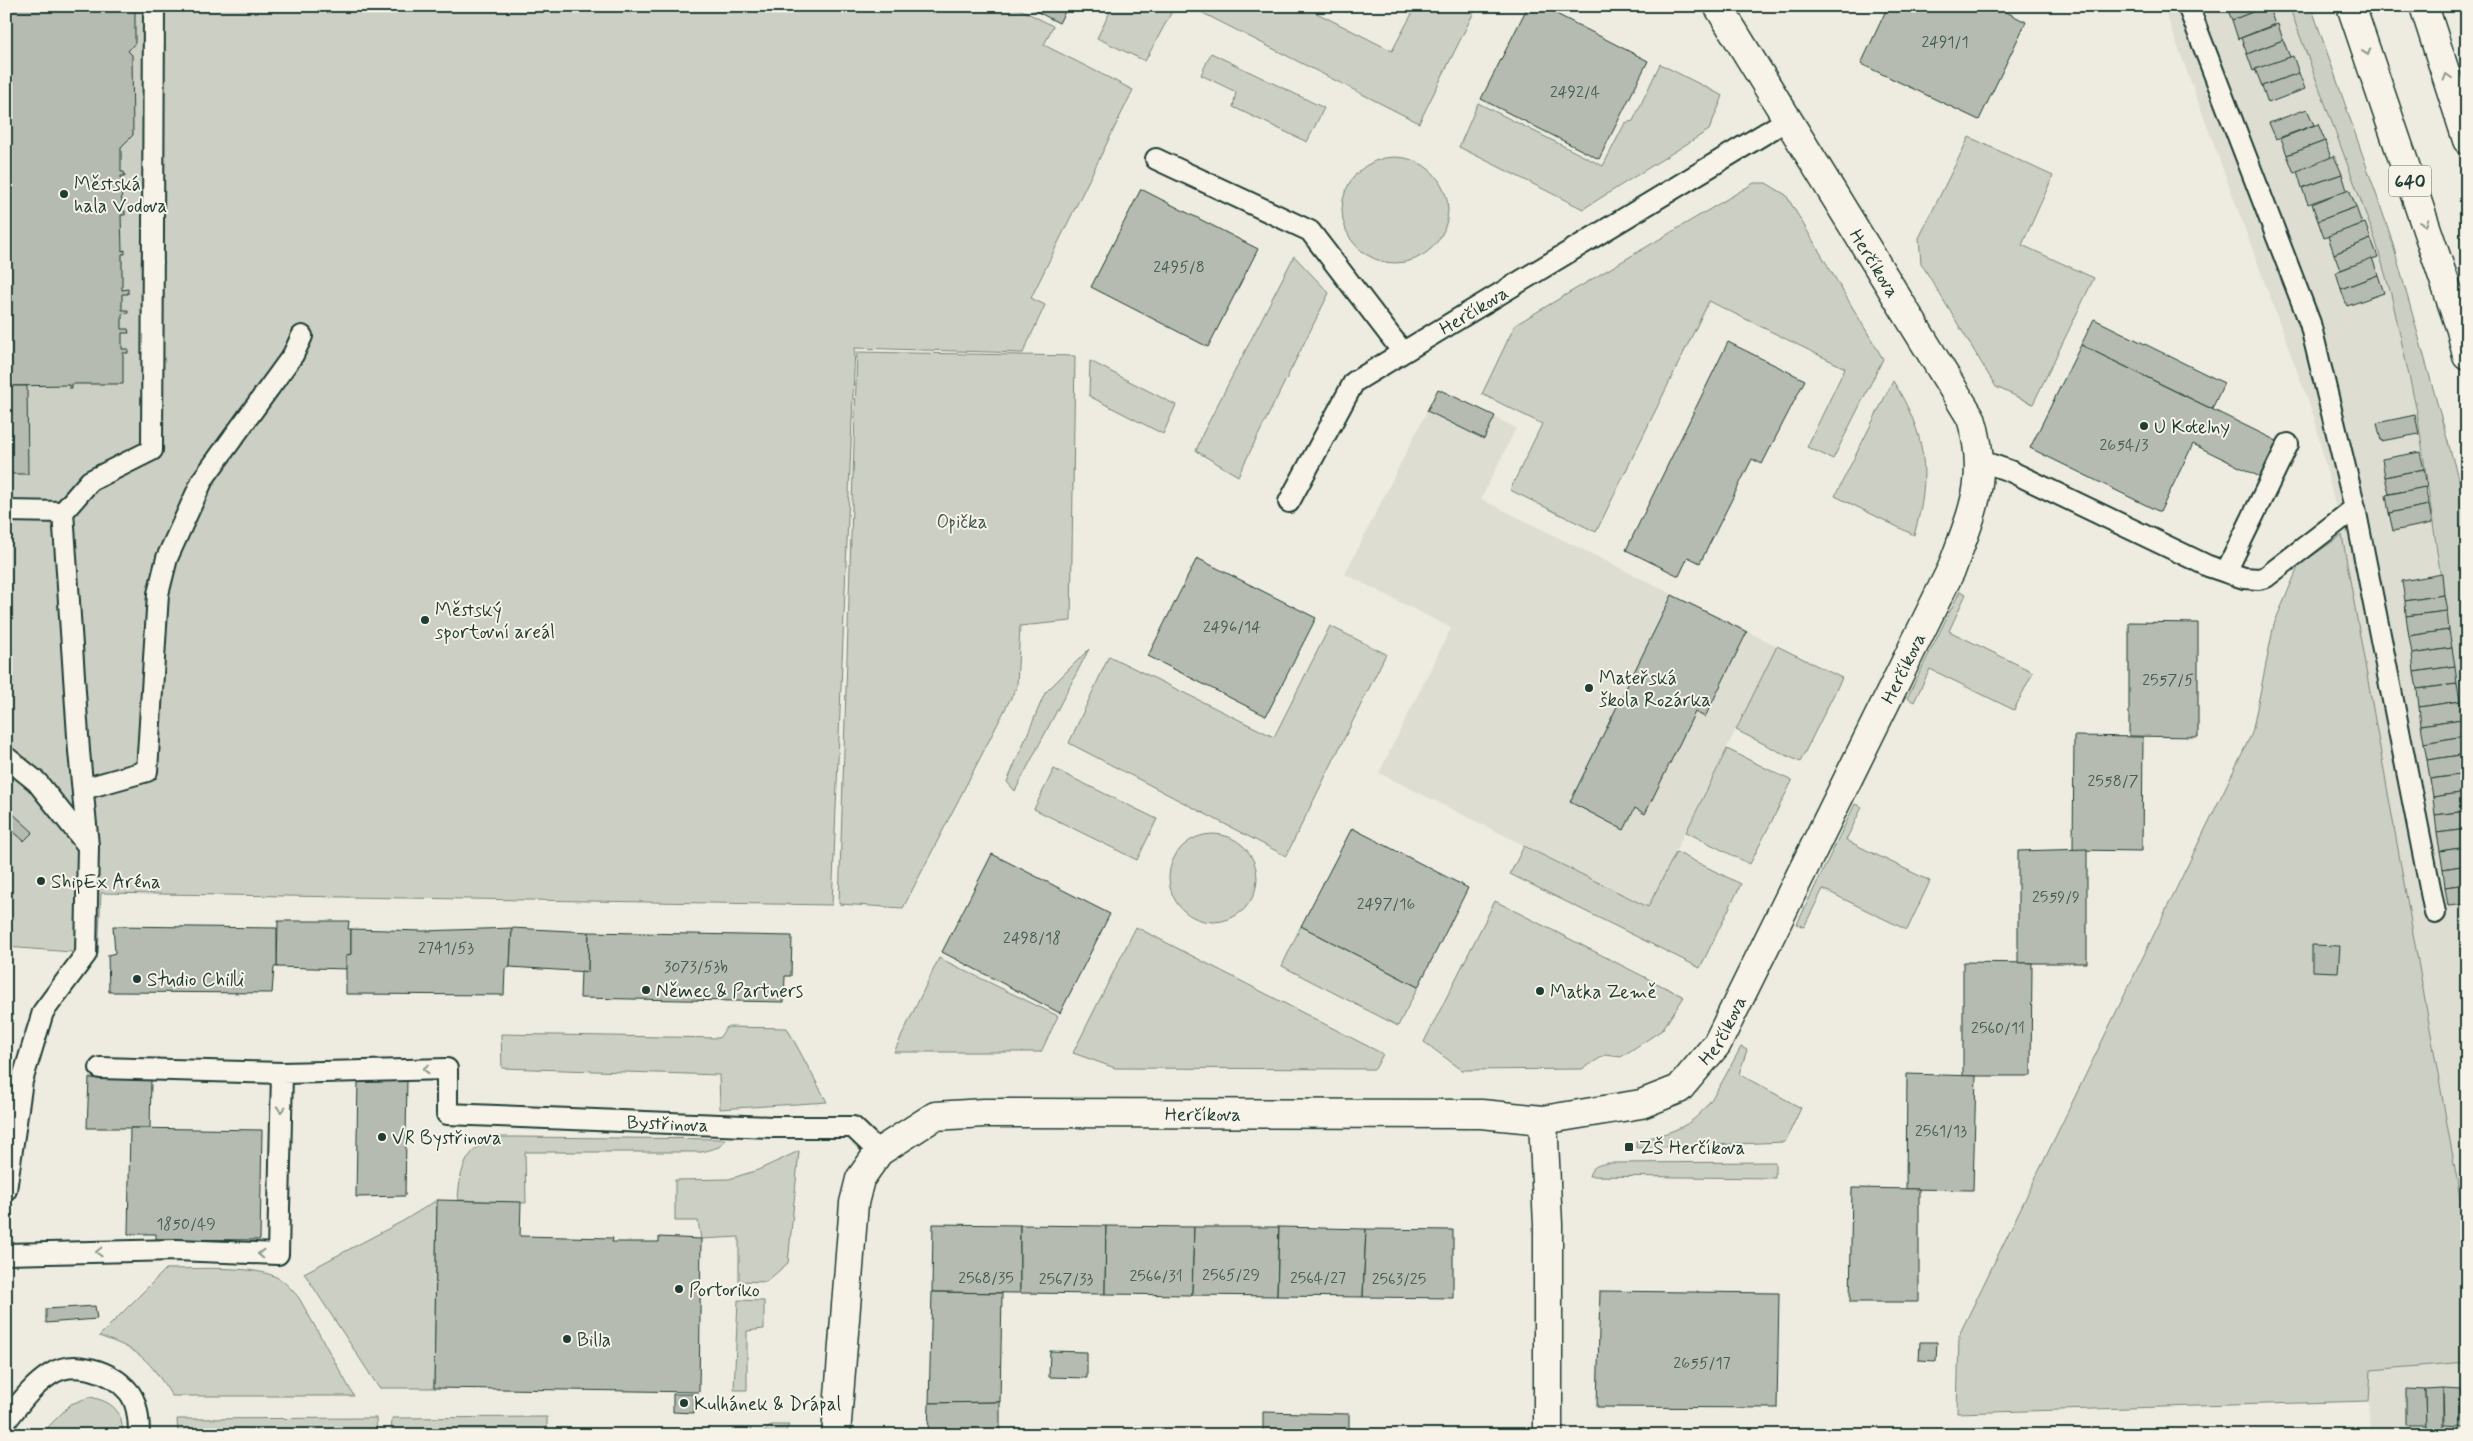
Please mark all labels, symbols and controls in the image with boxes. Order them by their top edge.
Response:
house number: 2491/1 [1921,32,1969,53]
one-way arrow [2361,48,2371,56]
one-way arrow [2443,73,2453,82]
house number: 2492/4 [1550,82,1600,103]
road number: 640 [2389,166,2431,197]
place label: Městská hala Vodova [74,172,167,219]
marker: Městská hala Vodova [58,188,70,200]
one-way arrow [2419,218,2429,227]
street label: Herčíkova [1843,225,1905,303]
house number: 2495/8 [1153,257,1205,278]
street label: Herčíkova [1435,281,1513,342]
place label: U Kotelny [2154,415,2230,440]
marker: U Kotelny [2138,420,2150,432]
house number: 2654/3 [2099,435,2149,456]
park label: Opička [936,510,988,535]
place label: Městský sportovní areál [435,598,555,645]
marker: Městský sportovní areál [419,614,431,626]
house number: 2496/14 [1203,617,1261,638]
street label: Herčíkova [1876,629,1932,708]
place label: Mateřská škola Rozárka [1599,666,1711,713]
house number: 2557/5 [2142,670,2194,691]
marker: Mateřská škola Rozárka [1583,682,1595,694]
house number: 2558/7 [2088,771,2139,792]
place label: ShipEx Aréna [51,870,161,895]
marker: ShipEx Aréna [35,875,47,887]
house number: 2559/9 [2032,887,2080,908]
house number: 2497/16 [1357,894,1415,915]
house number: 2498/18 [1003,928,1061,949]
house number: 2741/53 [418,938,474,959]
house number: 3073/53b [664,957,728,978]
place label: Studio Chilli [147,968,244,993]
marker: Studio Chilli [131,973,143,985]
place label: Němec & Partners [656,979,803,1004]
place label: Matka Země [1550,980,1657,1005]
marker: Němec & Partners [640,984,652,996]
marker: Matka Země [1534,985,1546,997]
street label: Herčíkova [1693,992,1753,1071]
house number: 2560/11 [1971,1018,2025,1039]
one-way arrow [422,1064,430,1074]
street label: Herčíkova [1165,1102,1241,1128]
one-way arrow [276,1105,286,1113]
street label: Bystřinova [626,1110,709,1138]
house number: 2561/13 [1915,1121,1967,1142]
place label: VR Bystřinova [392,1126,502,1152]
marker: VR Bystřinova [376,1131,388,1143]
place label: ZŠ Herčíkova [1639,1136,1745,1161]
marker: ZŠ Herčíkova [1623,1141,1635,1153]
house number: 1850/49 [156,1214,216,1235]
one-way arrow [95,1247,102,1257]
one-way arrow [257,1248,265,1259]
house number: 2565/29 [1202,1265,1260,1286]
house number: 2566/31 [1129,1266,1183,1287]
house number: 2568/35 [958,1268,1014,1289]
house number: 2564/27 [1290,1268,1346,1289]
house number: 2567/33 [1039,1269,1094,1290]
house number: 2563/25 [1372,1269,1426,1290]
place label: Portoriko [689,1278,760,1303]
marker: Portoriko [673,1283,685,1295]
place label: Billa [577,1328,611,1353]
marker: Billa [561,1333,573,1345]
house number: 2655/17 [1673,1353,1731,1374]
place label: Kulhánek & Drápal [694,1392,841,1417]
marker: Kulhánek & Drápal [678,1397,690,1409]

